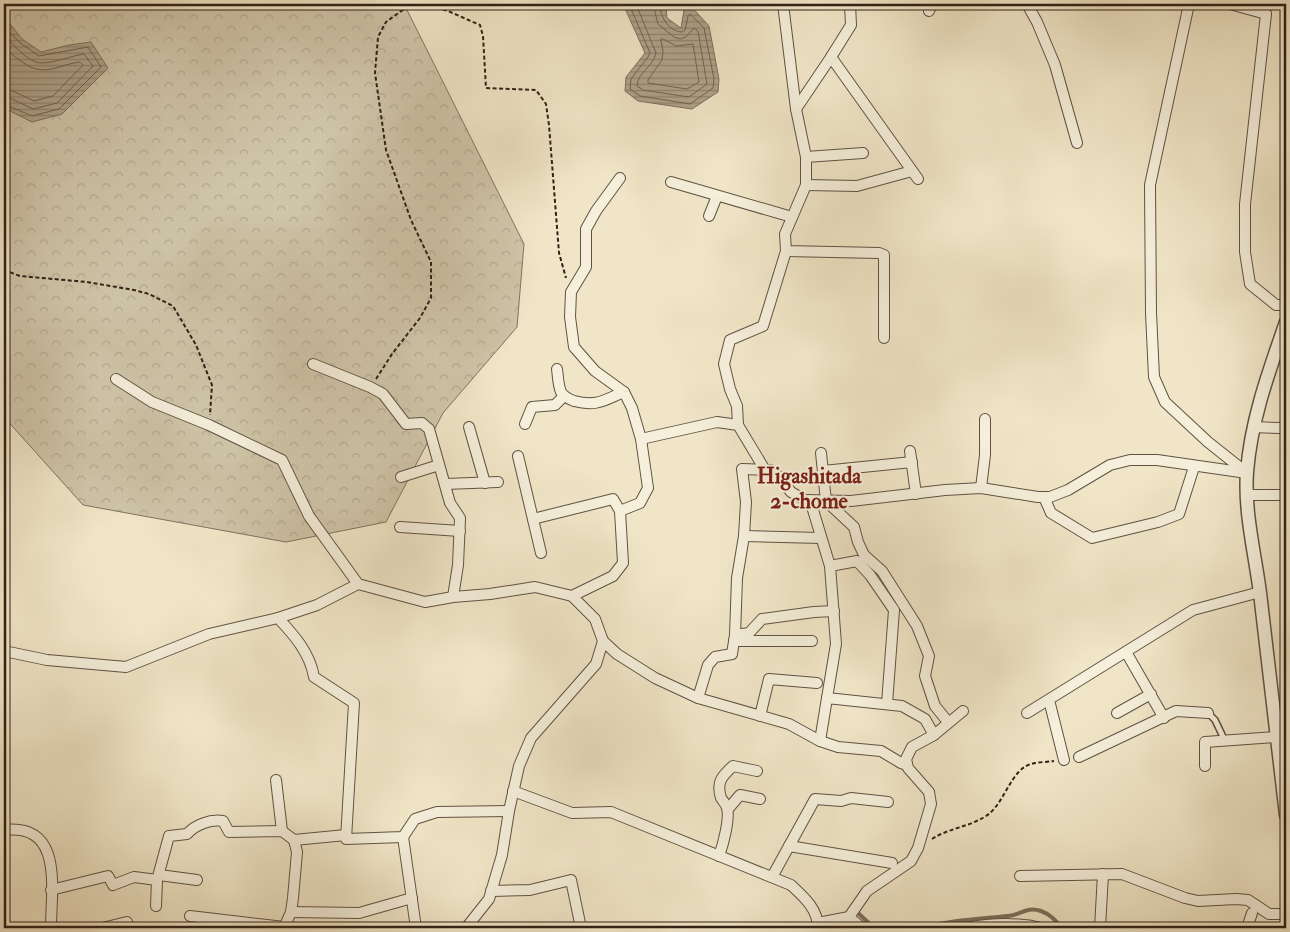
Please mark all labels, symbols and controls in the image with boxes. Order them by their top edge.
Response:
district label: Higashitada 2-chome [757,462,862,515]

